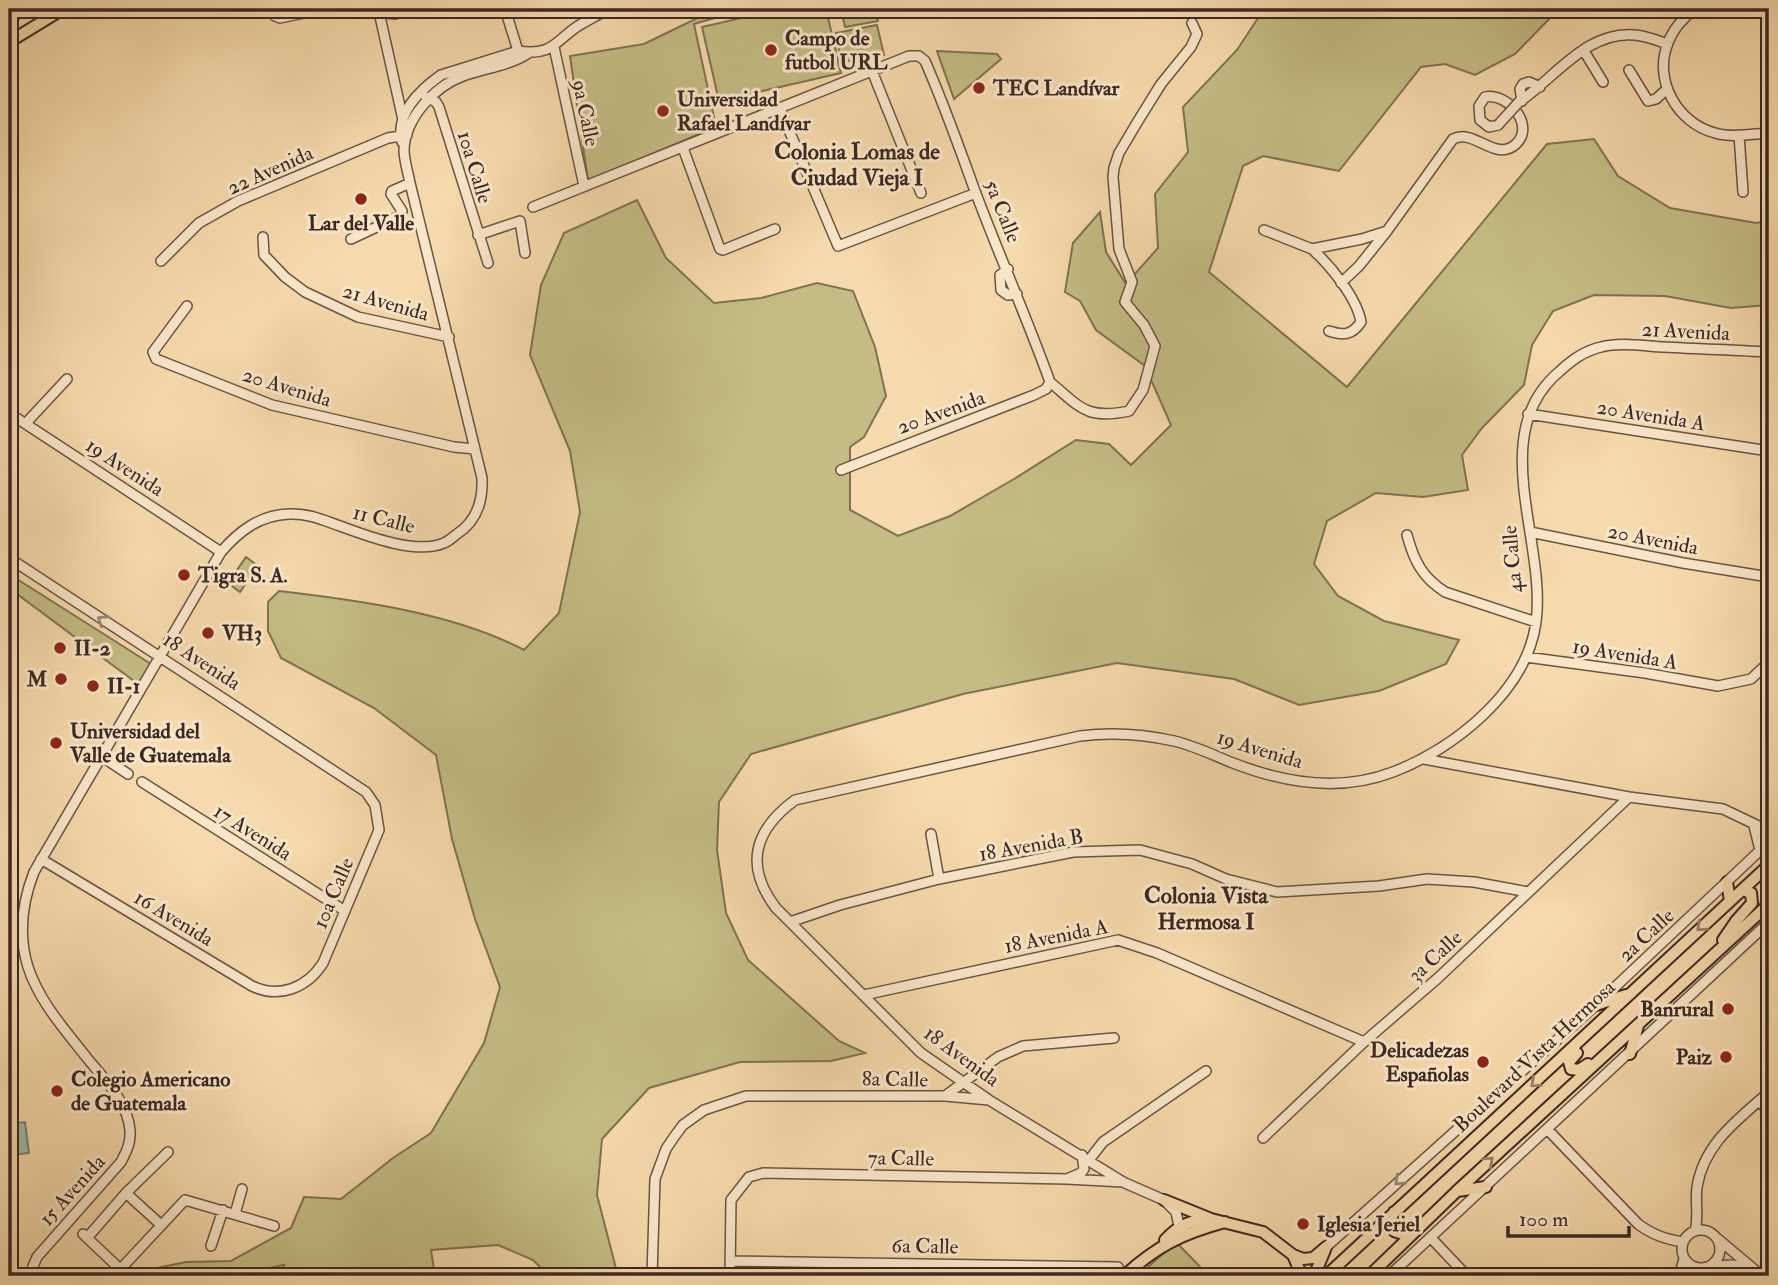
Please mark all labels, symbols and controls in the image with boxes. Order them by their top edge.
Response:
place label: Campo de futbol URL [785,25,888,76]
marker: Campo de futbol URL [763,42,779,58]
street label: 9a Calle [565,75,606,149]
place label: TEC Landívar [992,75,1121,102]
marker: TEC Landívar [971,80,987,96]
place label: Universidad Rafael Landívar [677,86,812,137]
marker: Universidad Rafael Landívar [655,103,671,119]
street label: 10a Calle [451,128,498,207]
district label: Colonia Lomas de Ciudad Vieja I [774,137,940,192]
street label: 22 Avenida [223,139,318,201]
street label: 5a Calle [978,176,1027,247]
marker: Lar del Valle [353,191,369,207]
place label: Lar del Valle [308,210,414,237]
street label: 21 Avenida [340,277,432,328]
street label: 21 Avenida [1641,316,1731,347]
street label: 20 Avenida [239,361,335,414]
street label: 20 Avenida [894,384,989,441]
street label: 20 Avenida A [1595,394,1707,437]
street label: 19 Avenida [80,432,169,503]
street label: 11 Calle [350,499,418,540]
street label: 20 Avenida [1605,518,1701,562]
street label: 4a Calle [1496,524,1529,594]
place label: Tigra S. A. [197,562,288,589]
marker: Tigra S. A. [176,567,192,583]
one-way arrow [97,615,110,628]
place label: VH3 [221,620,262,647]
marker: VH3 [200,625,216,641]
street label: 18 Avenida [158,626,246,697]
street label: 19 Avenida A [1570,633,1679,676]
place label: II-2 [74,635,111,662]
marker: II-2 [52,640,68,656]
place label: M [26,666,47,693]
marker: M [53,671,69,687]
place label: II-1 [107,673,140,700]
marker: II-1 [85,678,101,694]
place label: Universidad del Valle de Guatemala [69,718,232,769]
street label: 19 Avenida [1214,724,1306,775]
marker: Universidad del Valle de Guatemala [48,735,64,751]
street label: 17 Avenida [209,798,297,867]
street label: 18 Avenida B [977,823,1085,868]
street label: 10a Calle [306,853,361,933]
district label: Colonia Vista Hermosa I [1144,881,1270,936]
street label: 16 Avenida [129,884,219,953]
street label: 2a Calle [1613,902,1680,968]
street label: 18 Avenida A [1002,913,1110,960]
one-way arrow [1696,919,1709,932]
street label: 3a Calle [1403,924,1468,988]
street label: Boulevard Vista Hermosa [1448,974,1621,1139]
place label: Banrural [1640,996,1715,1023]
marker: Banrural [1720,1001,1736,1017]
street label: 18 Avenida [918,1020,1005,1093]
place label: Delicadezas Españolas [1370,1037,1469,1088]
place label: Paiz [1676,1044,1713,1071]
marker: Paiz [1718,1049,1734,1065]
marker: Delicadezas Españolas [1475,1054,1491,1070]
street label: 8a Calle [862,1065,929,1094]
place label: Colegio Americano de Guatemala [71,1066,230,1117]
one-way arrow [1530,1075,1543,1087]
marker: Colegio Americano de Guatemala [49,1083,65,1099]
street label: 7a Calle [868,1144,934,1173]
street label: 15 Avenida [33,1149,112,1232]
one-way arrow [1481,1157,1494,1170]
one-way arrow [1394,1173,1407,1185]
scale bar [1508,1194,1629,1238]
text: 100 m [1519,1206,1569,1233]
place label: Iglesia Jeriel [1317,1211,1421,1238]
marker: Iglesia Jeriel [1295,1216,1311,1232]
street label: 6a Calle [891,1232,959,1261]

